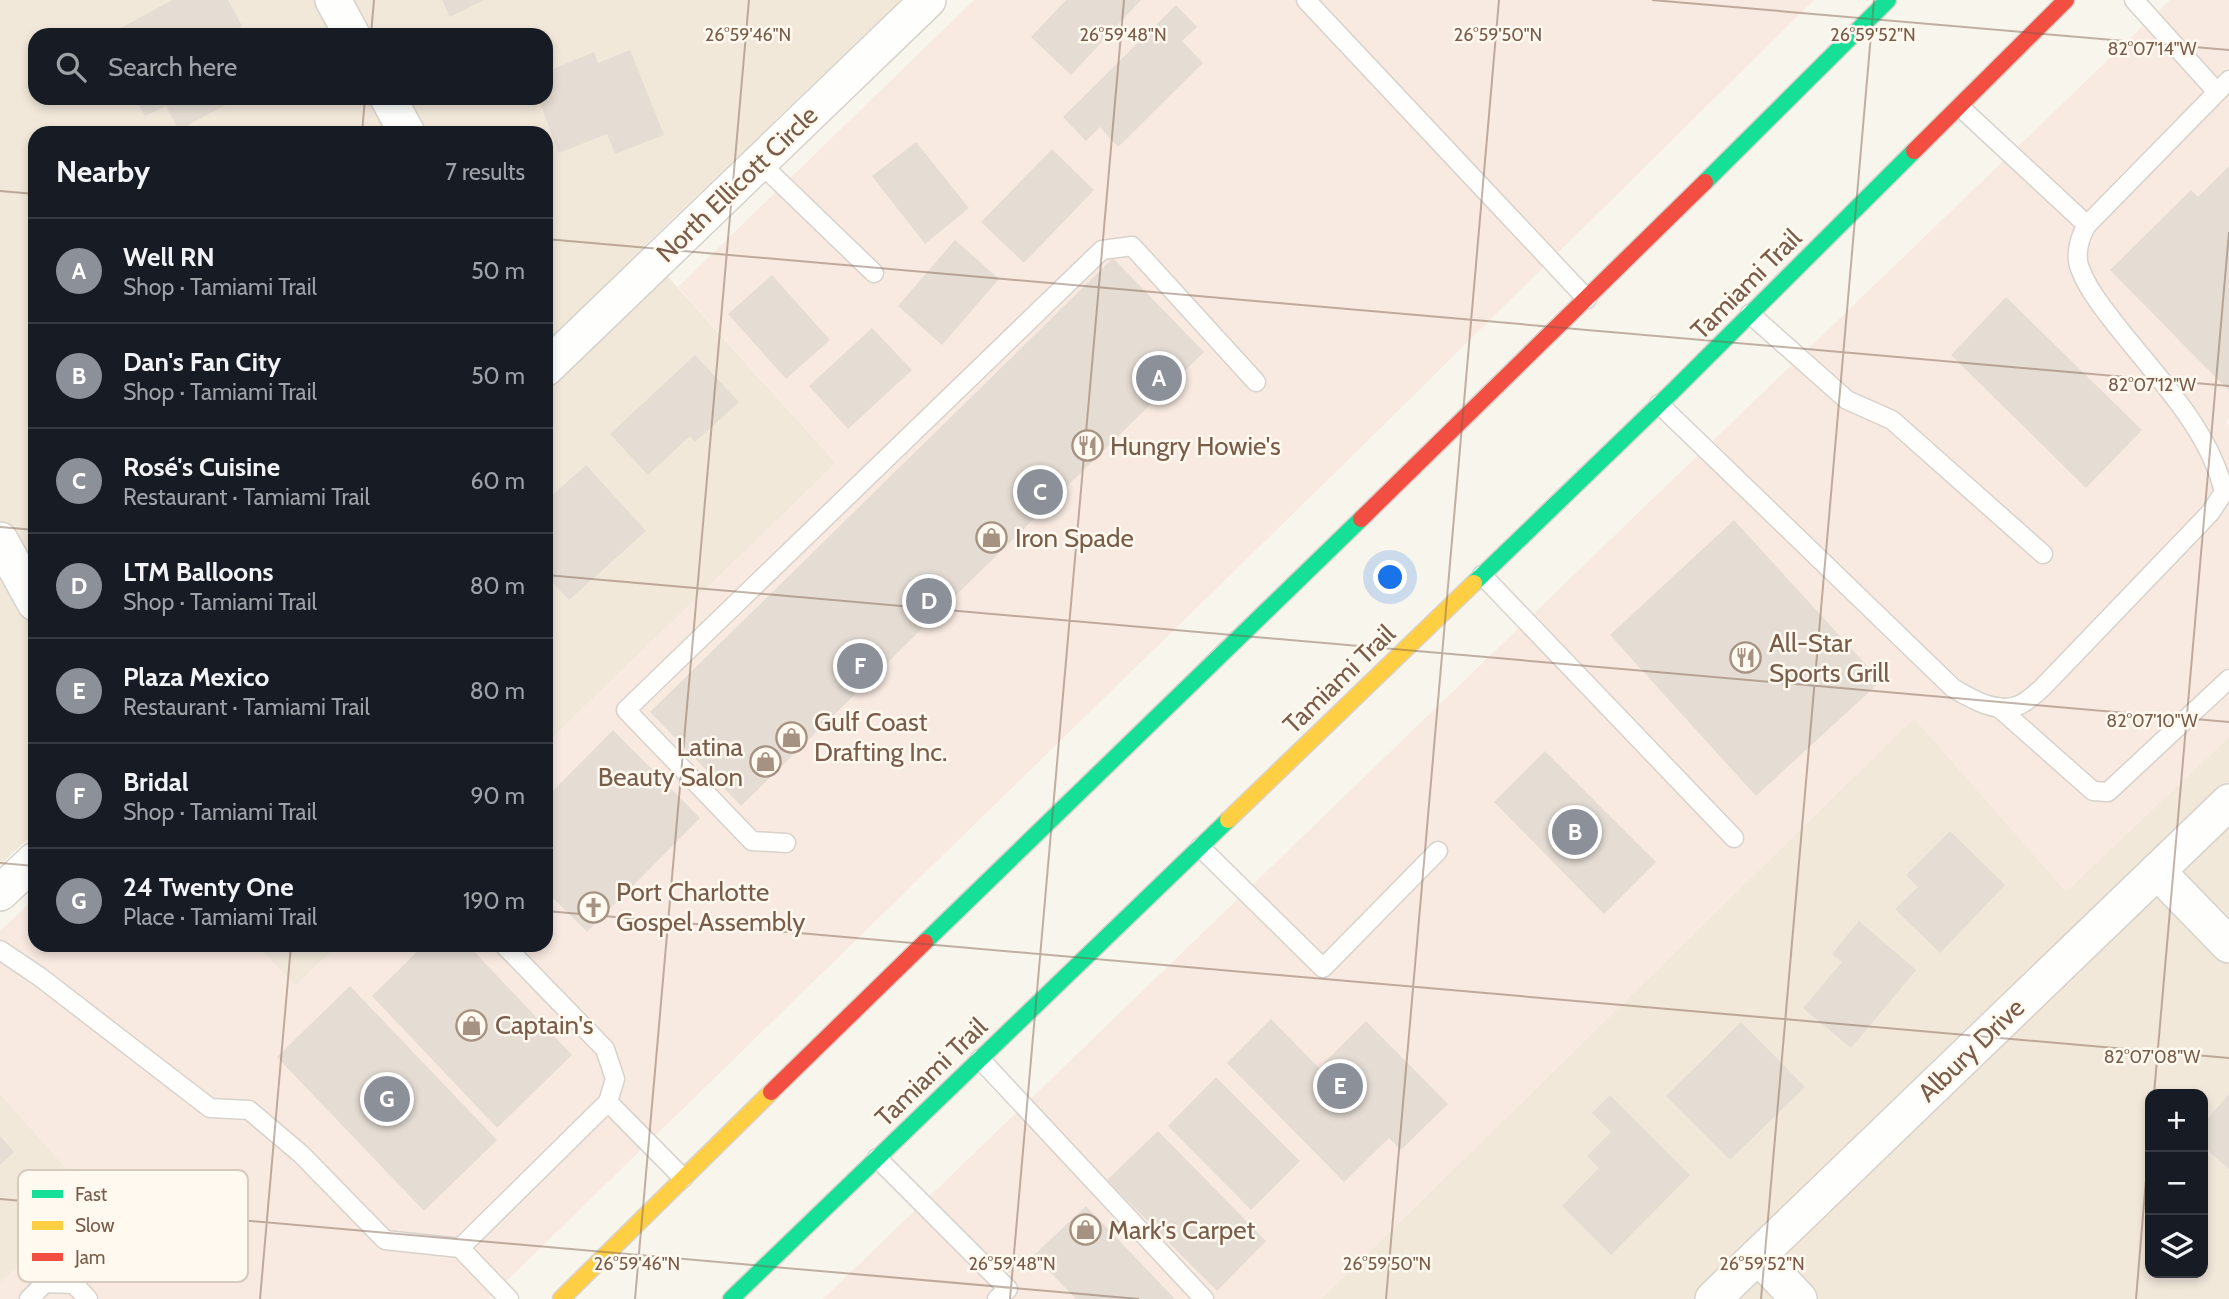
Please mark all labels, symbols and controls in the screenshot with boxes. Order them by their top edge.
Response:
text: 26°59'46"N [705,24,791,46]
text: 26°59'48"N [1079,24,1167,46]
text: 26°59'50"N [1454,24,1542,46]
text: 26°59'52"N [1830,24,1916,46]
search box [28,28,553,105]
text: 82°07'14"W [2108,38,2196,60]
icon: search [52,48,90,86]
text: Search here [108,51,237,83]
street label: North Ellicott Circle [650,99,824,269]
text: Nearby [56,153,150,190]
text: 7 results [445,158,525,186]
street label: Tamiami Trail [1684,222,1808,346]
text: Well RN [123,241,215,273]
text: A [72,257,86,285]
text: 50 m [471,257,525,285]
text: Shop · Tamiami Trail [123,273,317,301]
text: Dan's Fan City [123,346,281,378]
pin: A [1136,352,1182,404]
text: B [72,362,86,390]
text: 50 m [471,362,525,390]
text: 82°07'12"W [2108,374,2196,396]
text: Shop · Tamiami Trail [123,378,317,406]
restaurant icon: Hungry Howie's [1070,429,1104,463]
place label: Hungry Howie's [1110,430,1281,462]
text: Rosé's Cuisine [123,451,280,483]
pin: C [1017,466,1063,518]
text: C [72,467,86,495]
text: 60 m [471,467,525,495]
text: Restaurant · Tamiami Trail [123,483,370,511]
shop icon: Iron Spade [975,521,1009,555]
place label: Iron Spade [1015,522,1134,554]
text: LTM Balloons [123,556,274,588]
your location [1373,560,1407,594]
text: D [71,572,87,600]
text: 80 m [470,572,525,600]
pin: D [906,575,952,627]
text: Shop · Tamiami Trail [123,588,317,616]
street label: Tamiami Trail [1276,618,1402,740]
place label: All-Star Sports Grill [1769,627,1890,689]
pin: F [837,640,883,692]
restaurant icon: All-Star Sports Grill [1729,641,1763,675]
text: Plaza Mexico [123,661,269,693]
text: E [72,677,86,705]
text: 80 m [470,677,525,705]
text: Restaurant · Tamiami Trail [123,693,370,721]
place label: Gulf Coast Drafting Inc. [814,706,947,768]
text: 82°07'10"W [2106,710,2198,732]
shop icon: Gulf Coast Drafting Inc. [774,720,808,754]
place label: Latina Beauty Salon [598,731,744,793]
shop icon: Latina Beauty Salon [749,745,783,779]
text: Bridal [123,766,189,798]
text: F [73,782,85,810]
text: 90 m [471,782,525,810]
text: Shop · Tamiami Trail [123,798,317,826]
pin: B [1552,806,1598,858]
text: 24 Twenty One [123,871,294,903]
place label: Port Charlotte Gospel Assembly [616,876,805,938]
text: G [71,887,87,915]
text: 190 m [463,887,525,915]
church icon: Port Charlotte Gospel Assembly [576,890,610,924]
text: Place · Tamiami Trail [123,903,317,931]
street label: Albury Drive [1911,991,2031,1109]
shop icon: Captain's [455,1008,489,1042]
place label: Captain's [495,1009,594,1041]
street label: Tamiami Trail [868,1011,994,1133]
text: 82°07'08"W [2104,1046,2200,1068]
pin: E [1317,1060,1363,1112]
pin: G [364,1073,410,1125]
map controls [2145,1089,2208,1278]
button: + [2145,1089,2208,1152]
button: − [2145,1152,2208,1215]
legend [18,1170,248,1282]
text: Fast [75,1183,108,1206]
shop icon: Mark's Carpet [1068,1213,1102,1247]
text: Slow [75,1214,115,1237]
place label: Mark's Carpet [1108,1214,1256,1246]
button: layers [2145,1215,2208,1278]
text: Jam [74,1246,105,1269]
text: 26°59'46"N [594,1253,680,1275]
text: 26°59'48"N [968,1253,1056,1275]
text: 26°59'50"N [1343,1253,1431,1275]
text: 26°59'52"N [1719,1253,1805,1275]

